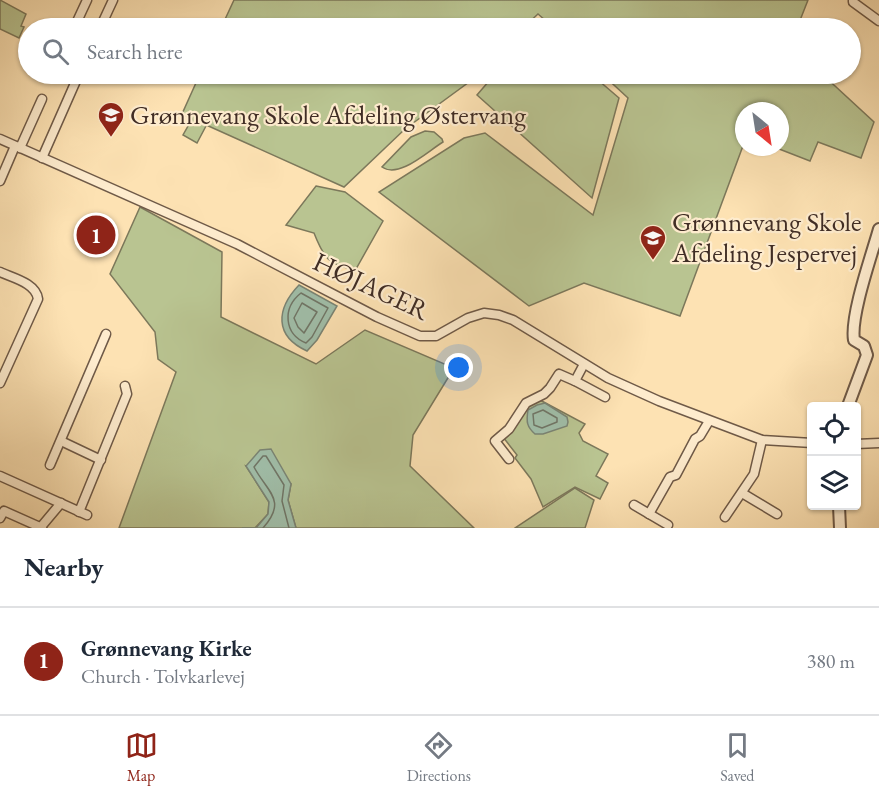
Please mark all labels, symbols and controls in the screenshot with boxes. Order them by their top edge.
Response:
search box [18,18,861,84]
icon: search [39,35,72,68]
text: Search here [87,37,182,66]
place label: Grønnevang Skole Afdeling Østervang [130,97,526,132]
school or university icon: Grønnevang Skole Afdeling Østervang [96,100,126,138]
north arrow [735,102,789,156]
place label: Grønnevang Skole Afdeling Jespervej [671,204,862,270]
pin: 1 [76,212,116,258]
school or university icon: Grønnevang Skole Afdeling Jespervej [638,223,668,261]
street label: HØJAGER [308,243,435,328]
your location [444,353,473,382]
map controls [807,402,861,510]
button: locate [807,402,861,456]
button: layers [807,456,861,510]
text: Nearby [24,550,104,584]
text: Grønnevang Kirke [81,634,252,663]
text: 1 [38,648,49,674]
text: 380 m [807,648,855,674]
text: Church · Tolvkarlevej [81,663,245,689]
tab: Map [125,729,158,786]
tab: Directions [407,729,471,786]
tab: Saved [720,729,754,786]

